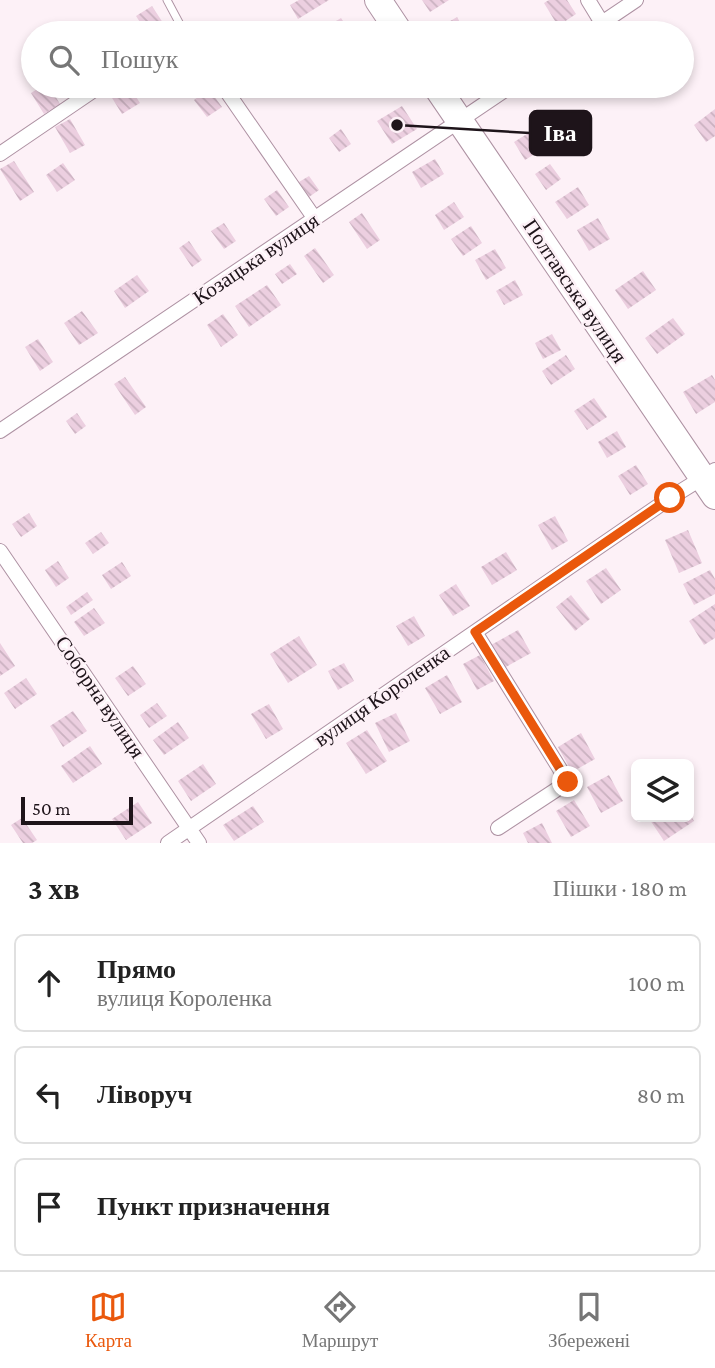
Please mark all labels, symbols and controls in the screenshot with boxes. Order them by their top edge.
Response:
search box [21,21,694,98]
icon: search [45,41,83,79]
text: Пошук [101,45,178,74]
callout: Іва [530,111,591,155]
text: Іва [544,120,577,146]
street label: Козацька вулиця [189,208,324,310]
street label: Полтавська вулиця [518,215,632,368]
route start [654,482,685,513]
street label: Соборна вулиця [50,631,150,763]
street label: вулиця Короленка [310,640,455,752]
map controls [631,759,694,822]
button: layers [631,759,694,822]
route end [552,766,583,797]
scale bar [21,794,133,826]
text: 50 m [32,798,71,819]
text: 3 хв [28,872,80,905]
text: Пішки · 180 m [553,875,687,901]
text: Прямо [97,955,176,984]
icon: ahead [30,964,68,1002]
text: 100 m [629,970,685,996]
text: вулиця Короленка [97,985,272,1011]
icon: left [30,1076,68,1114]
text: Ліворуч [97,1080,192,1109]
text: 80 m [637,1082,685,1108]
icon: arrive [30,1188,68,1226]
text: Пункт призначення [97,1192,330,1221]
tab: Карта [85,1288,132,1352]
tab: Маршрут [302,1288,378,1352]
tab: Збережені [548,1288,630,1352]

